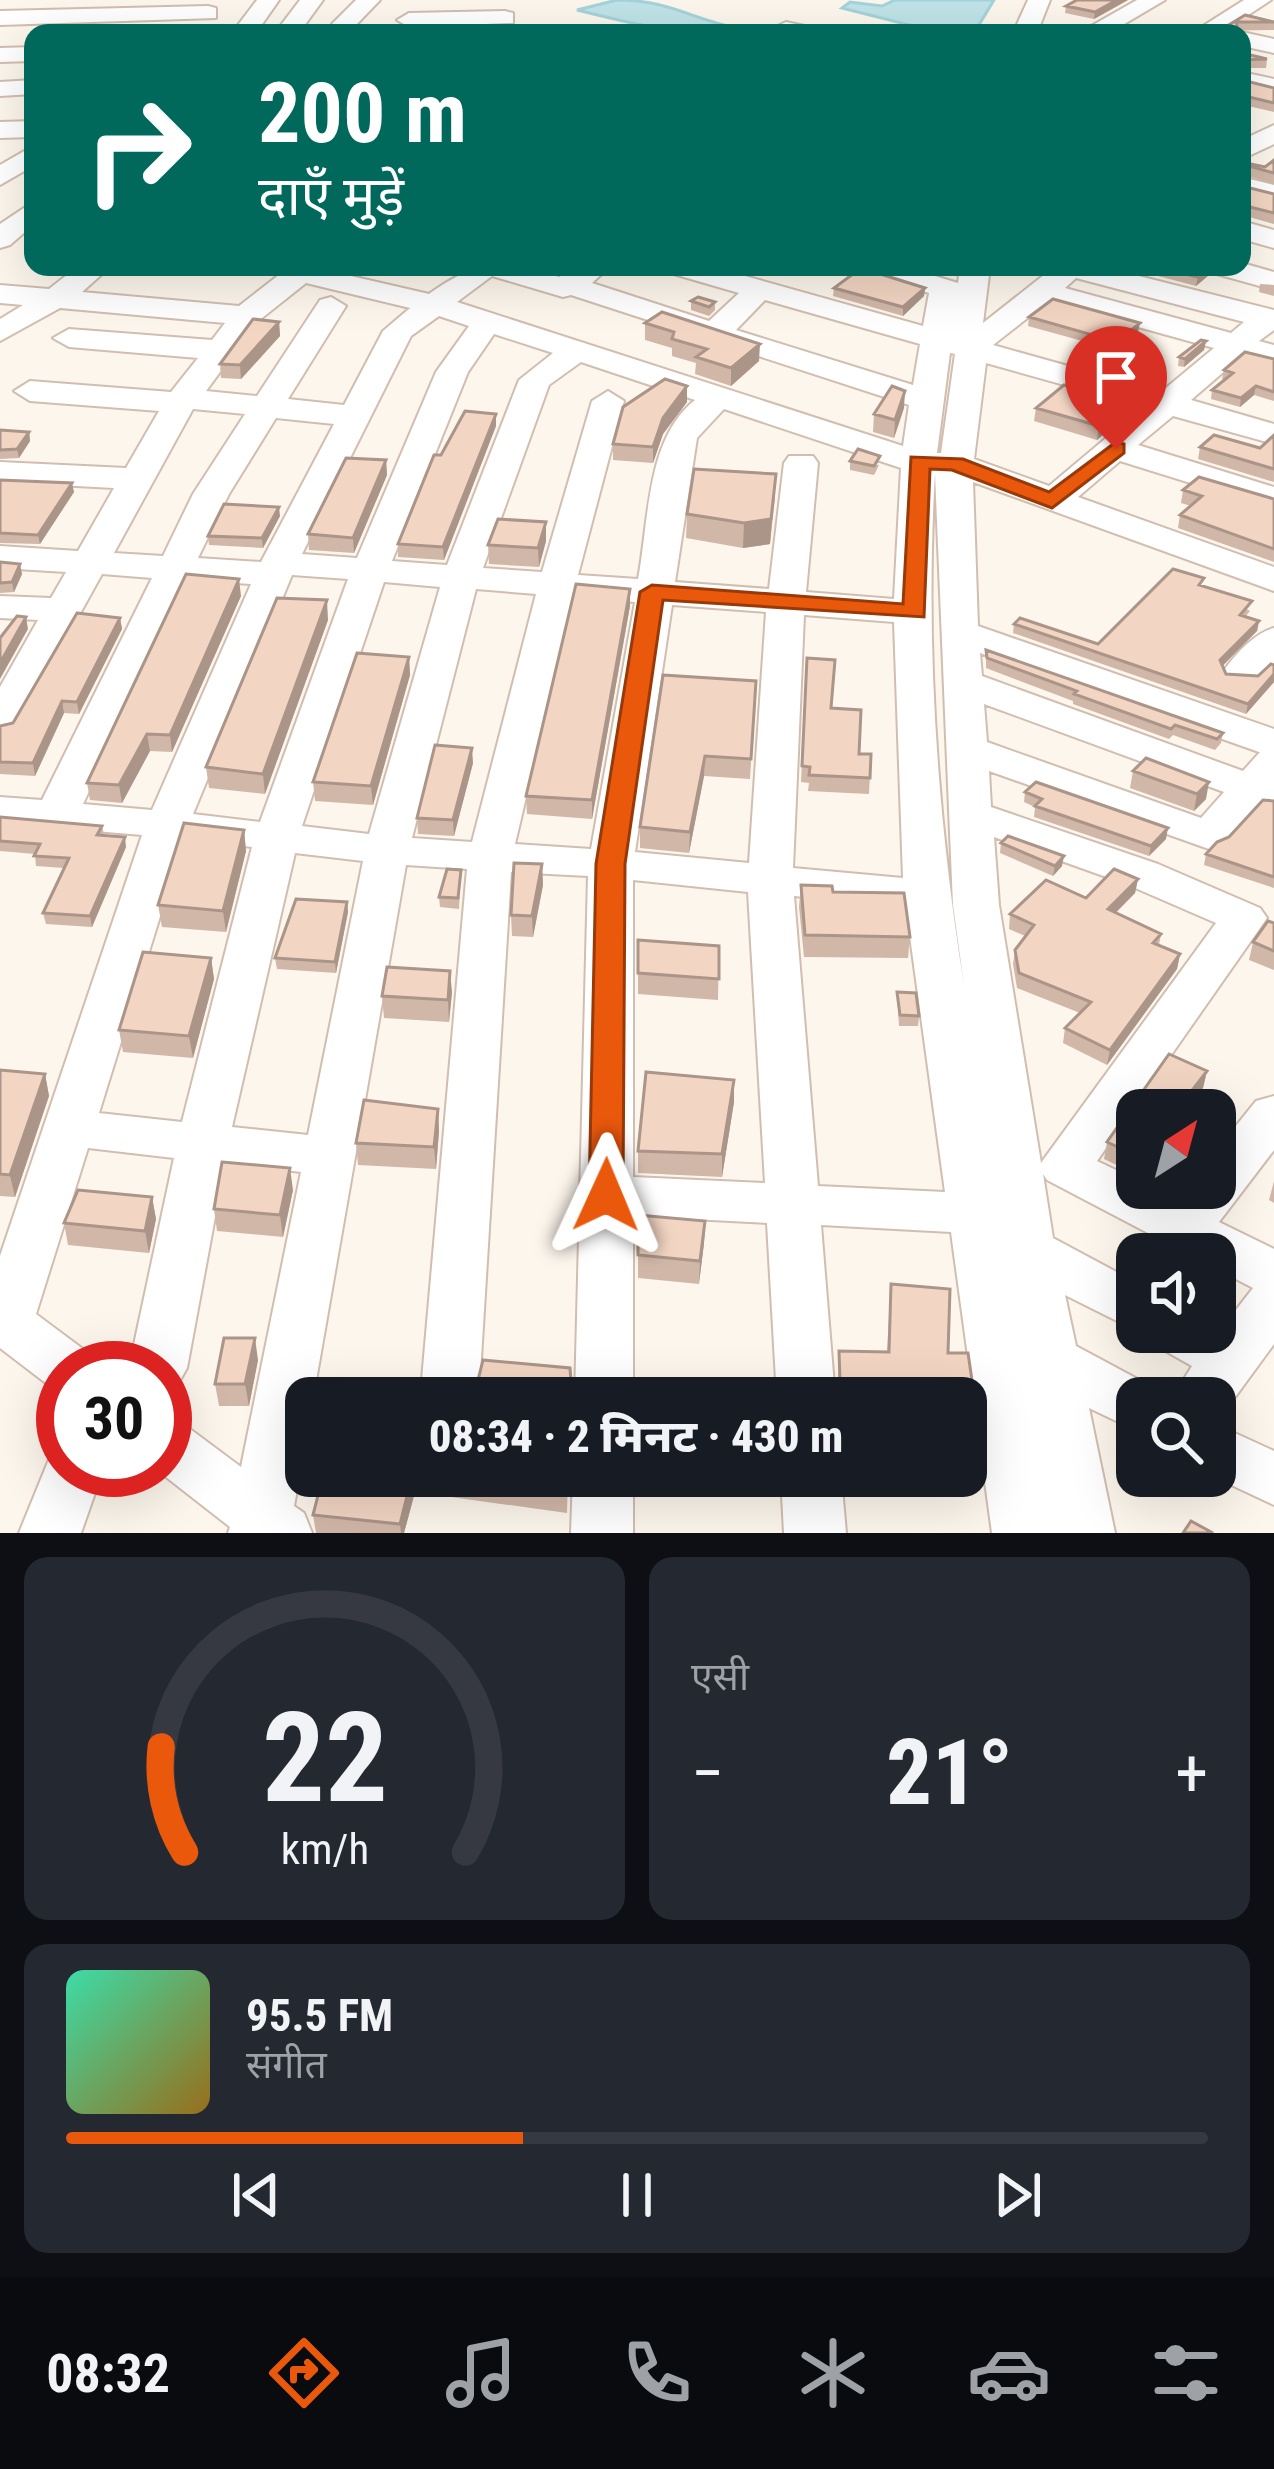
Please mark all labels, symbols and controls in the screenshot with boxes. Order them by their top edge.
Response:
text: 200 m [258,64,467,163]
icon: right [60,72,216,228]
text: दाएँ मुड़ें [258,165,404,228]
pin [1065,326,1167,449]
icon: arrive [1083,344,1149,410]
north arrow [1116,1089,1236,1209]
map controls [1116,1089,1236,1497]
position arrow [543,1132,669,1258]
button: sound [1116,1233,1236,1353]
speed limit sign: 30 [36,1341,192,1497]
button: search [1116,1377,1236,1497]
text: 08:34 · 2 मिनट · 430 m [429,1410,843,1463]
text: एसी [691,1654,749,1700]
text: 22 [261,1685,388,1831]
text: 21° [886,1721,1013,1826]
text: − [691,1735,724,1812]
text: + [1175,1735,1208,1812]
text: km/h [280,1823,369,1873]
text: 95.5 FM [246,1989,393,2042]
text: संगीत [246,2042,327,2088]
icon: previous [223,2162,289,2228]
icon: pause [604,2162,670,2228]
icon: next [985,2162,1051,2228]
icon: directions [262,2331,346,2415]
icon: music [439,2331,523,2415]
icon: phone [615,2331,699,2415]
icon: climate [791,2331,875,2415]
icon: car [967,2331,1051,2415]
icon: filters [1144,2331,1228,2415]
text: 08:32 [46,2342,170,2405]

